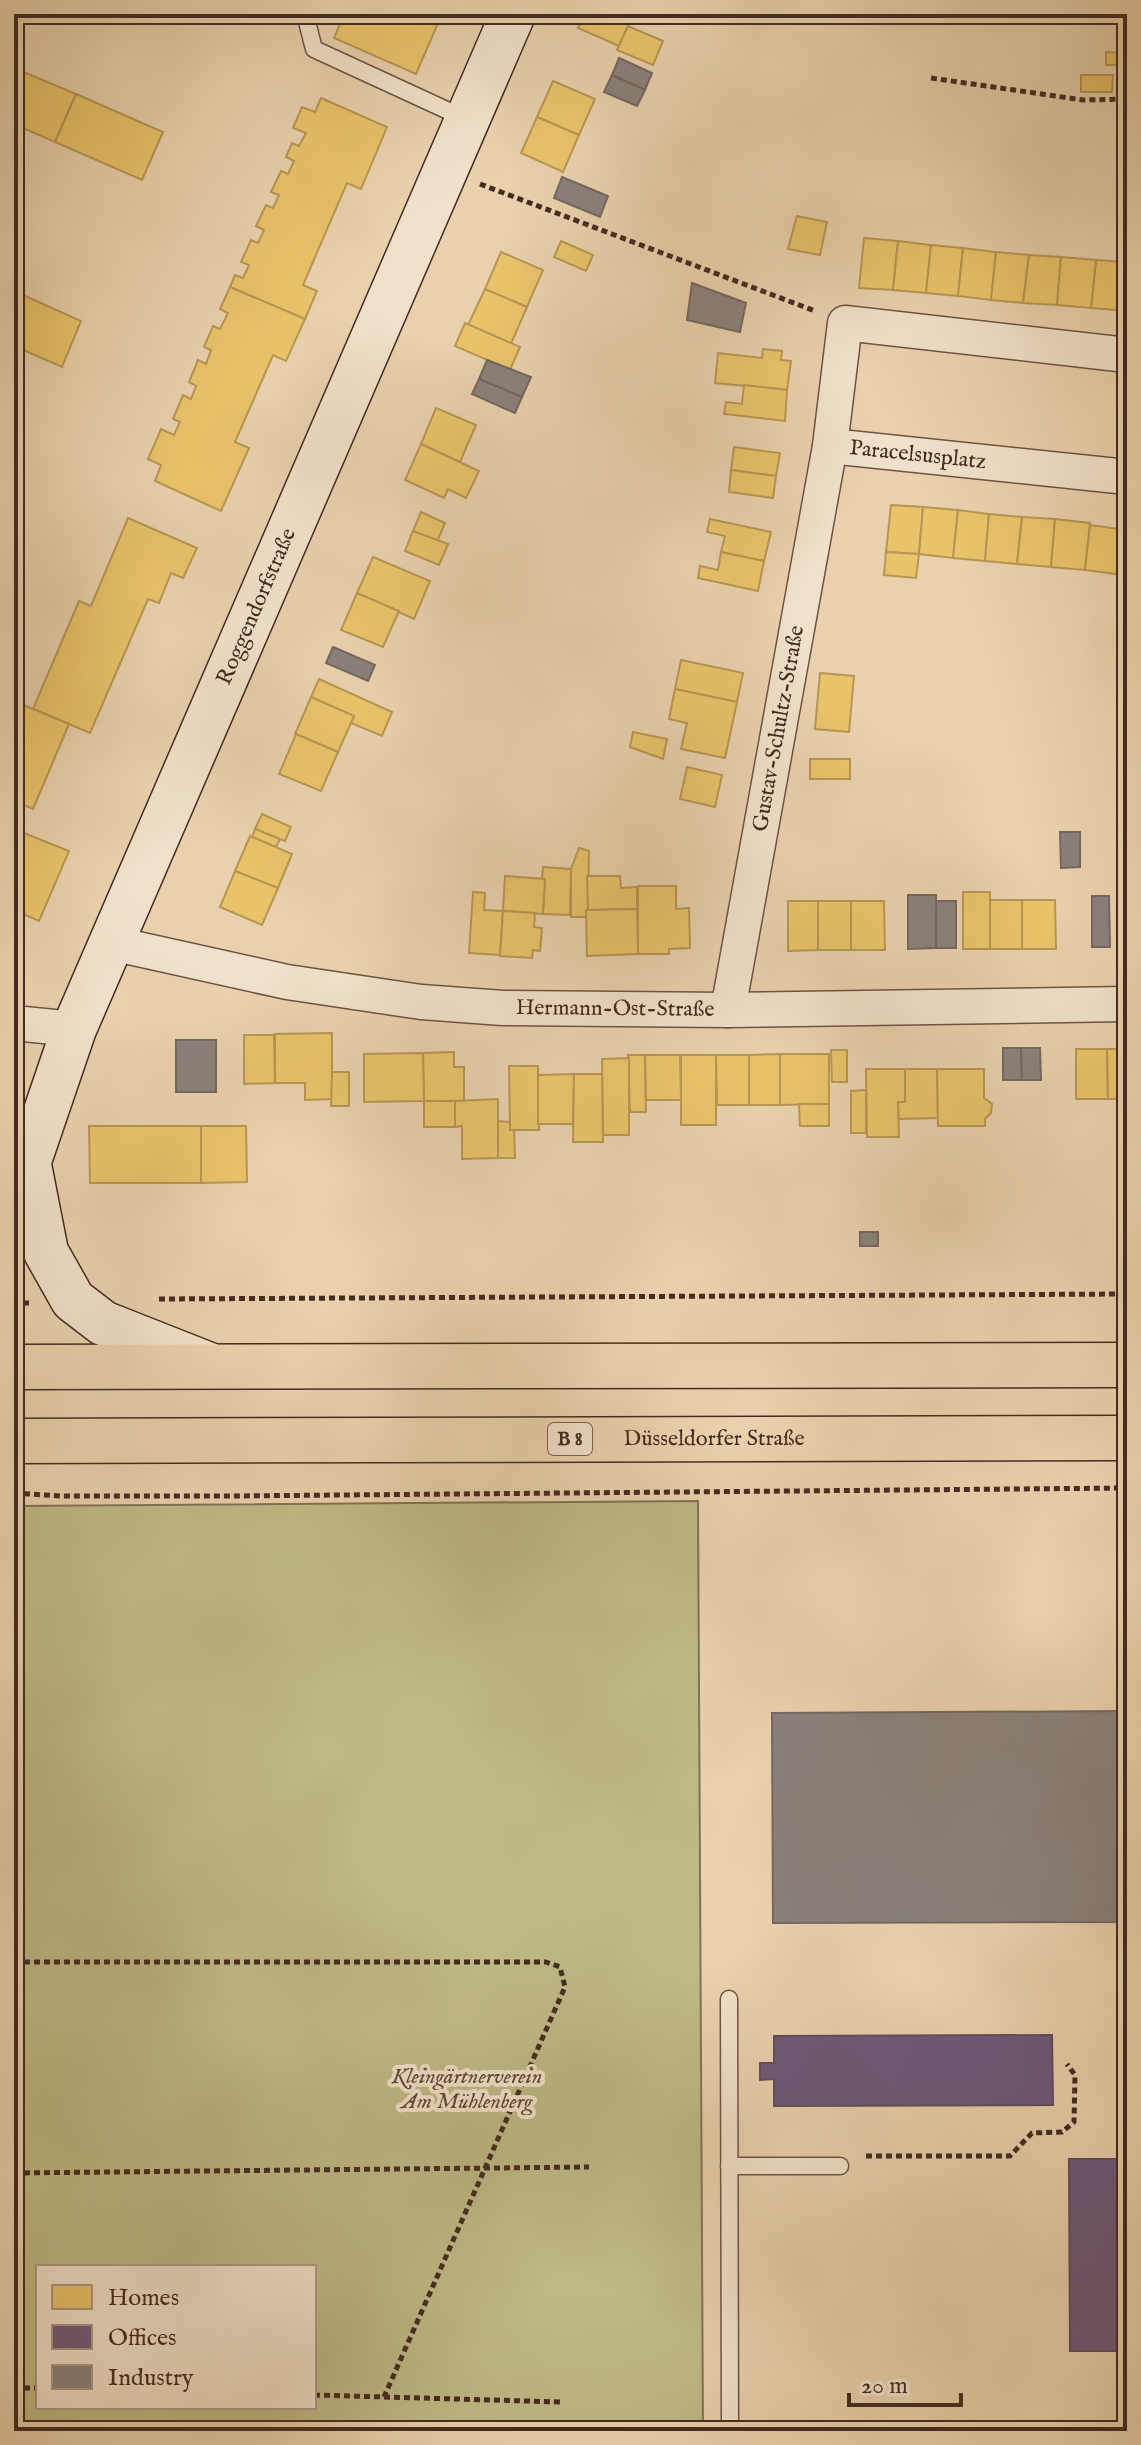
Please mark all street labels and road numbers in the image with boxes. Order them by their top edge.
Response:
street label: Paracelsusplatz [848,434,988,476]
street label: Roggendorfstraße [210,524,303,689]
street label: Gustav-Schultz-Straße [747,623,811,834]
street label: Hermann-Ost-Straße [516,994,714,1024]
road number: B 8 [548,1423,592,1455]
street label: Düsseldorfer Straße [623,1425,805,1453]

